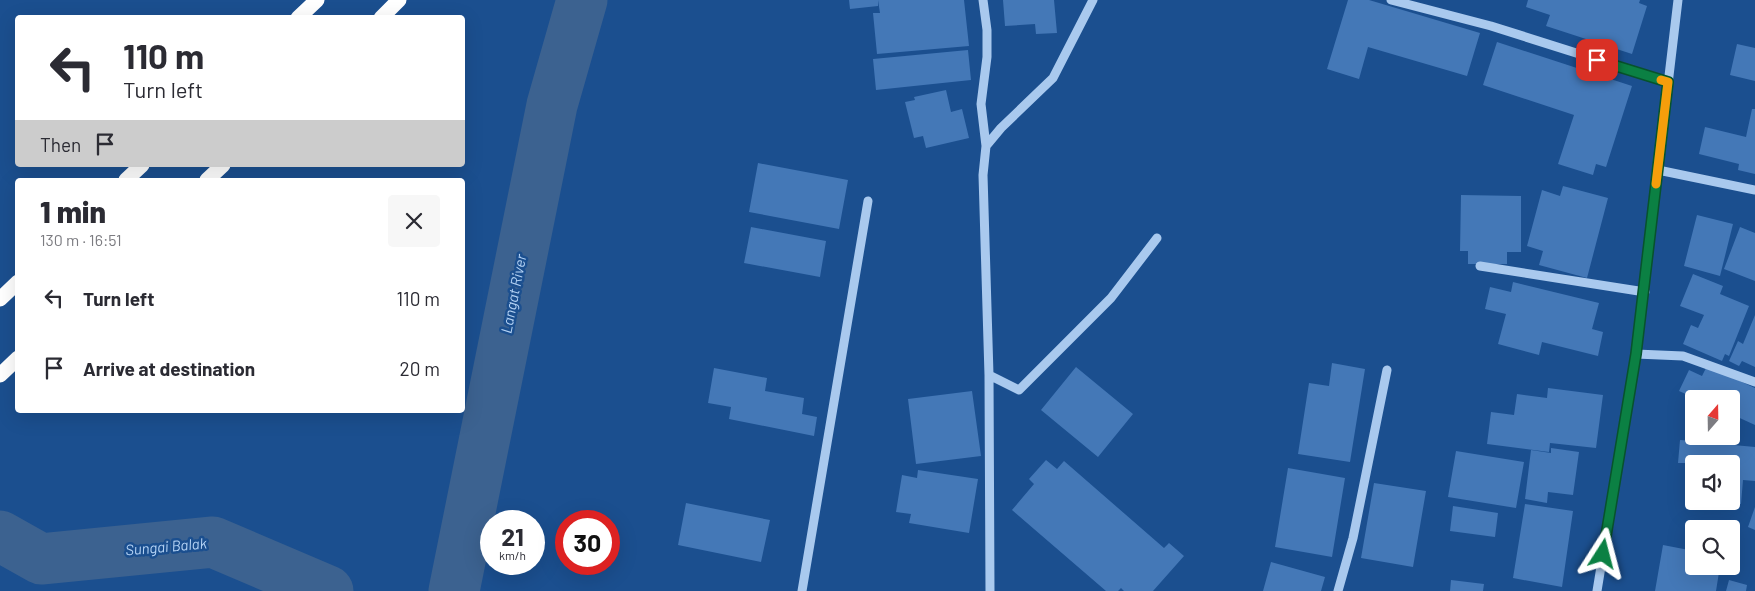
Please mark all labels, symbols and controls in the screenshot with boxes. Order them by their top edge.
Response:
text: 110 m [123,34,204,76]
icon: left [40,35,105,100]
pin [1576,39,1618,81]
icon: arrive [1583,46,1611,74]
text: Turn left [123,76,203,102]
icon: arrive [91,130,119,158]
text: Then [40,133,81,156]
text: 1 min [40,193,106,229]
button: close [388,195,440,247]
text: 130 m · 16:51 [40,230,122,249]
water label: Langat River [497,252,530,335]
icon: left [40,284,68,312]
text: Turn left [83,287,154,310]
text: 110 m [396,287,440,310]
icon: arrive [40,354,68,382]
text: Arrive at destination [83,357,255,380]
text: 20 m [400,357,440,380]
north arrow [1685,390,1740,445]
map controls [1685,390,1740,575]
button: sound [1685,455,1740,510]
speed limit sign: 30 [555,510,620,575]
button: search [1685,520,1740,575]
text: 21 [501,521,524,551]
position arrow [1576,527,1628,579]
water label: Sungai Balak [124,533,208,559]
text: km/h [499,548,526,562]

